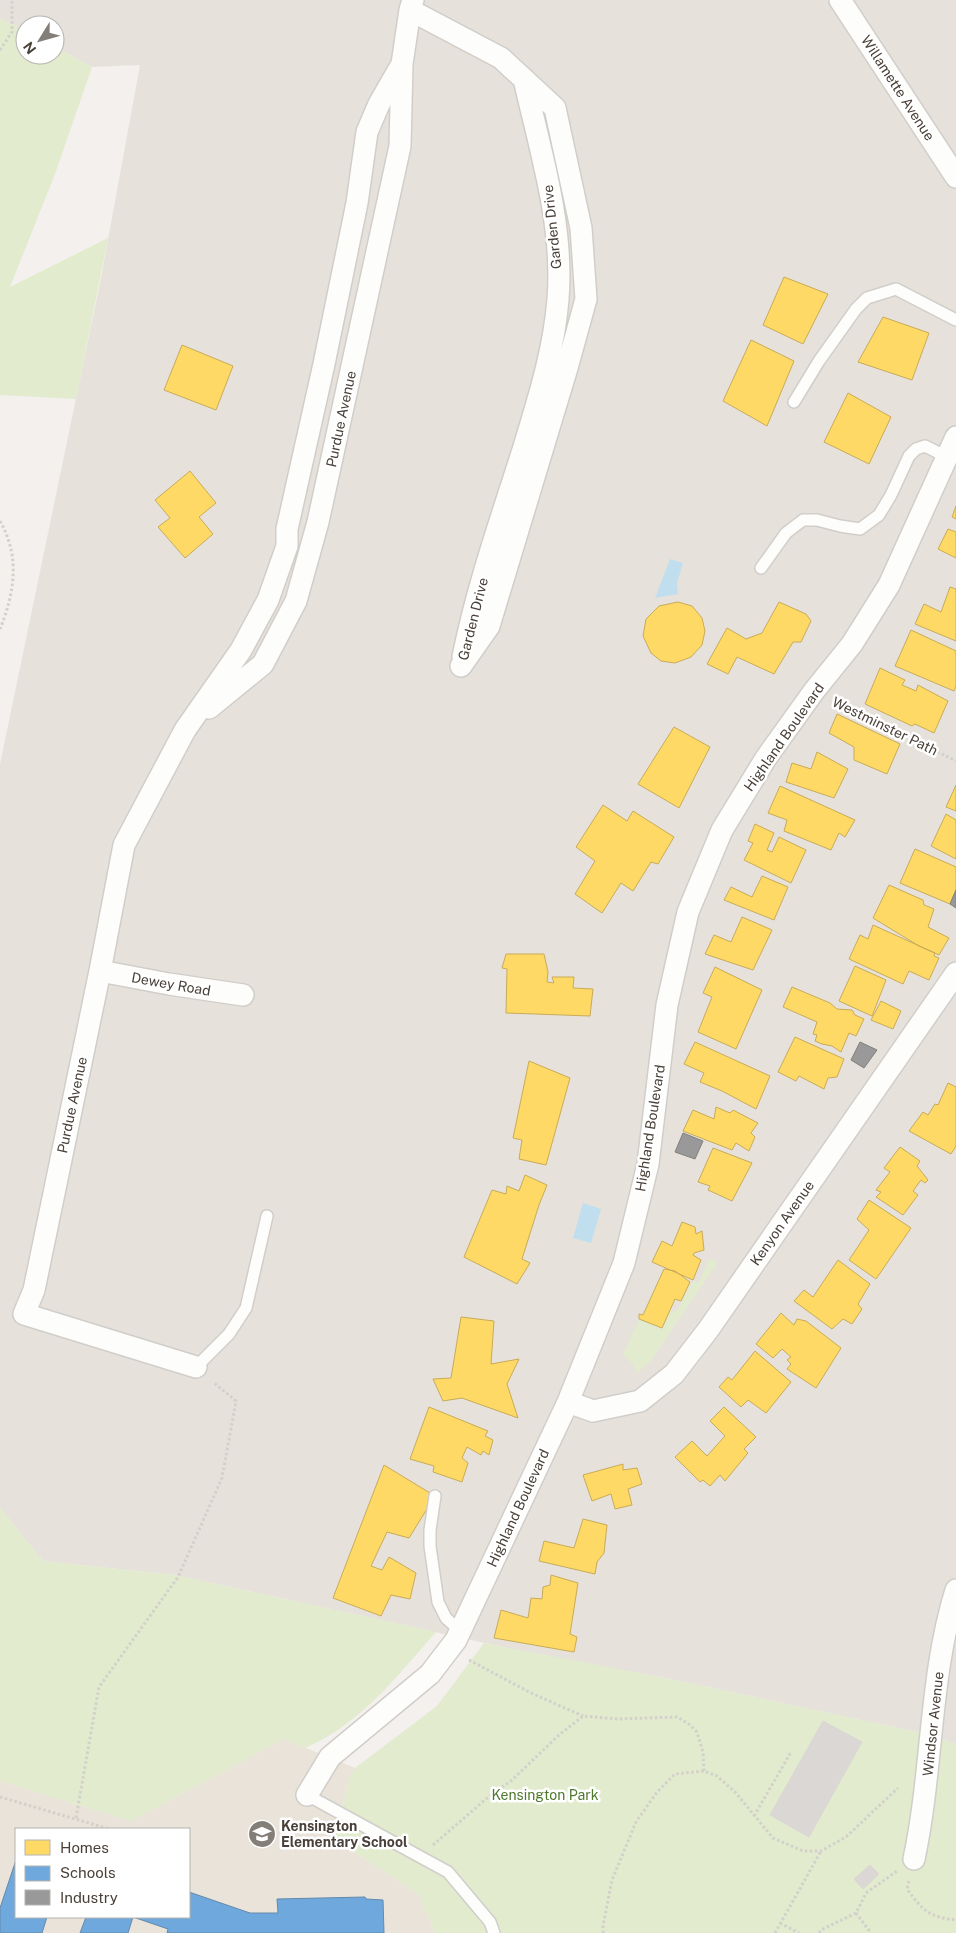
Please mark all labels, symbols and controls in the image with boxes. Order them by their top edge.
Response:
north arrow [15,15,65,65]
street label: Willamette Avenue [858,33,938,144]
text: N [20,39,39,57]
street label: Garden Drive [540,184,564,270]
street label: Purdue Avenue [323,369,359,469]
street label: Garden Drive [455,576,491,662]
street label: Highland Boulevard [741,680,827,794]
street label: Westminster Path [830,694,940,758]
street label: Dewey Road [130,969,212,999]
street label: Purdue Avenue [54,1055,90,1155]
street label: Highland Boulevard [632,1063,668,1193]
street label: Kenyon Avenue [747,1178,817,1268]
street label: Highland Boulevard [484,1446,552,1570]
street label: Windsor Avenue [920,1671,946,1777]
park label: Kensington Park [491,1787,599,1803]
place label: Kensington Elementary School [281,1818,408,1850]
school or university icon: Kensington Elementary School [247,1819,277,1849]
legend [15,1828,190,1918]
text: Homes [60,1839,109,1856]
text: Schools [60,1864,116,1881]
text: Industry [60,1889,118,1906]

